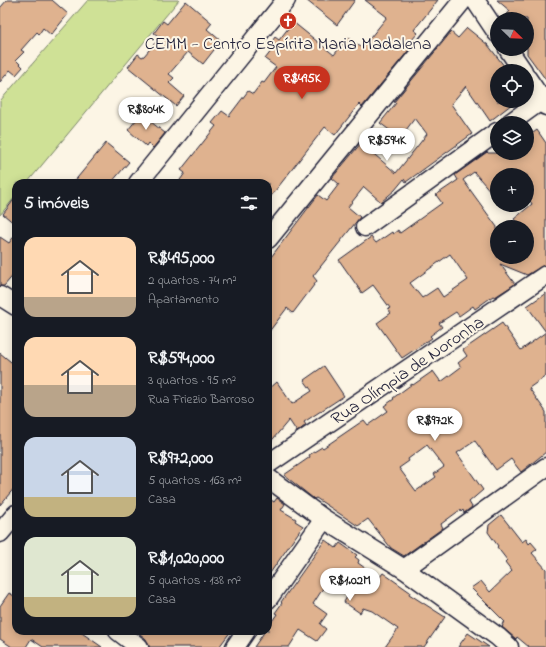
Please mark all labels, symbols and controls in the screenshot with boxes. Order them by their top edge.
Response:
church icon: CEMM - Centro Espírita Maria Madalena [278,11,298,31]
north arrow [490,12,534,56]
map controls [490,12,534,264]
place label: CEMM - Centro Espírita Maria Madalena [145,32,431,58]
button: locate [490,64,534,108]
pin: R$495K [269,66,335,100]
text: R$495K [283,69,321,88]
pin: R$804K [113,97,179,131]
text: R$804K [127,100,165,119]
button: layers [490,116,534,160]
pin: R$594K [354,128,420,162]
text: R$594K [368,131,406,150]
button: + [490,168,534,212]
text: 5 imóveis [24,191,89,216]
icon: filters [238,192,260,214]
button: − [490,220,534,264]
text: R$495,000 [148,246,215,271]
icon: home [56,253,104,301]
text: 2 quartos · 74 m² [148,271,237,290]
text: Apartamento [148,290,219,309]
street label: Rua Olímpia de Noronha [326,311,490,433]
text: R$594,000 [148,346,215,371]
icon: home [56,353,104,401]
text: 3 quartos · 95 m² [148,371,236,390]
text: Rua Friezio Barroso [148,390,254,409]
pin: R$972K [402,408,468,442]
text: R$972K [416,411,454,430]
text: R$972,000 [148,446,213,471]
icon: home [56,453,104,501]
text: 5 quartos · 163 m² [148,471,242,490]
text: Casa [148,490,176,509]
text: R$1,020,000 [148,546,224,571]
icon: home [56,553,104,601]
pin: R$1.02M [313,568,387,602]
text: 5 quartos · 138 m² [148,571,241,590]
text: R$1.02M [329,571,371,590]
text: Casa [148,590,176,609]

